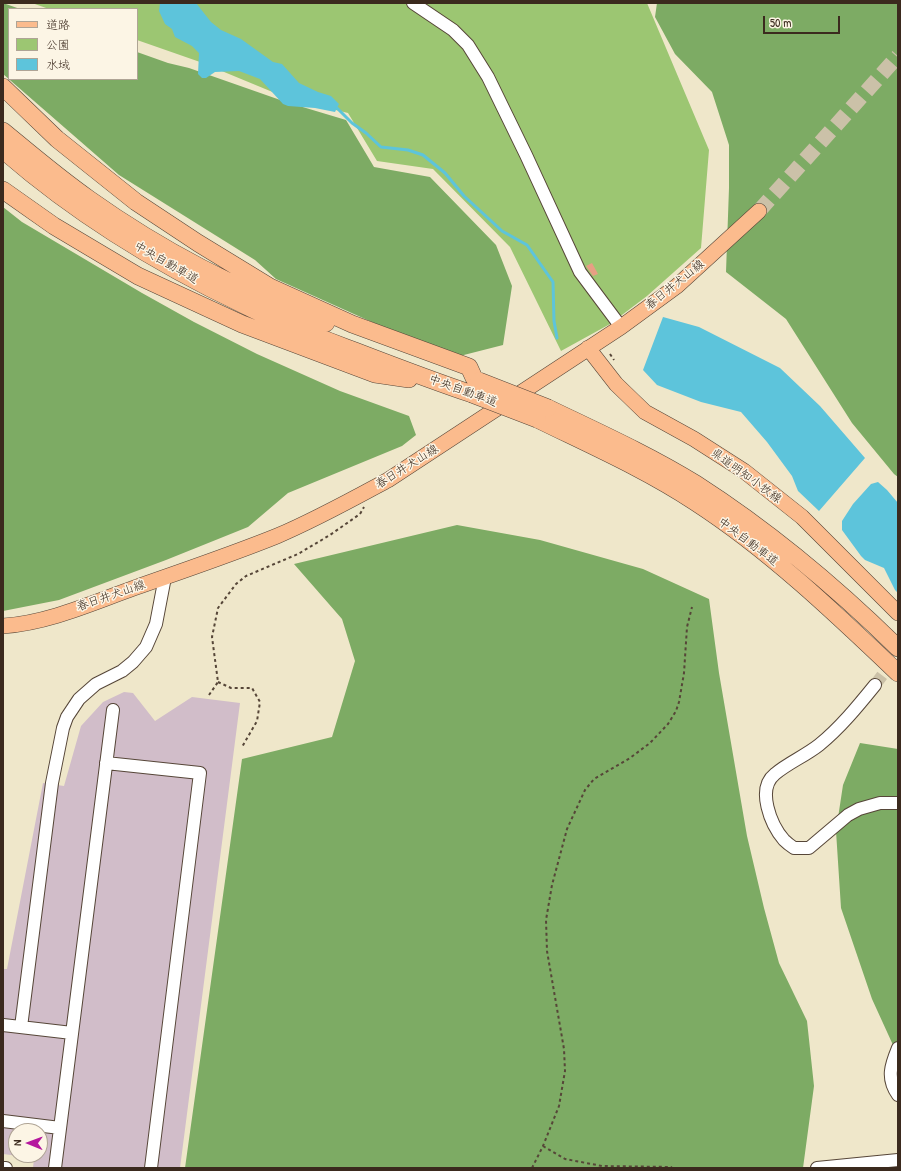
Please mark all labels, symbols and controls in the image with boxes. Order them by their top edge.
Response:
legend [8,8,138,80]
scale bar [765,8,842,34]
text: 50 m [770,14,791,31]
text: 道路 [46,16,70,33]
text: 公園 [46,36,70,53]
text: 水域 [46,56,70,73]
street label: 中央自動車道 [131,239,201,287]
street label: 春日井犬山線 [642,257,708,313]
street label: 中央自動車道 [427,372,499,410]
street label: 春日井犬山線 [373,442,441,492]
street label: 県道明知小牧線 [708,445,784,507]
street label: 中央自動車道 [715,515,781,569]
street label: 春日井犬山線 [75,577,147,615]
north arrow [8,1123,48,1163]
text: N [10,1140,24,1146]

